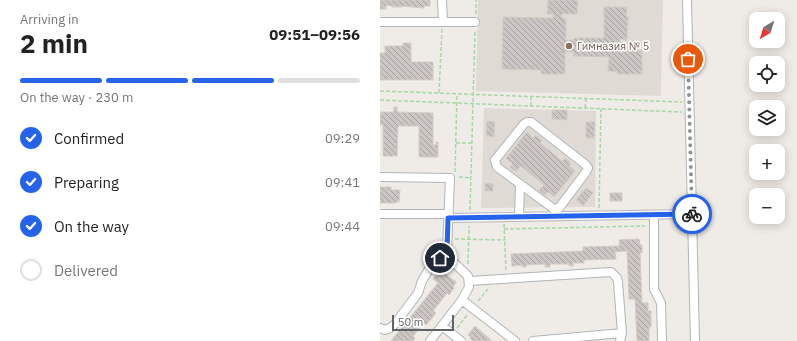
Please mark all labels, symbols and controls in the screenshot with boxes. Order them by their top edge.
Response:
text: Arriving in [20,11,79,28]
north arrow [749,12,785,48]
map controls [749,12,785,224]
text: 09:51–09:56 [269,25,360,44]
text: 2 min [20,26,88,60]
place label: Гимназия № 5 [577,39,649,53]
marker: Гимназия № 5 [564,41,574,51]
pin [671,42,705,76]
icon: bag [677,48,699,70]
button: locate [749,56,785,92]
text: On the way · 230 m [20,89,133,106]
button: layers [749,100,785,136]
icon: check [20,127,42,149]
text: Confirmed [54,129,124,148]
text: 09:29 [325,130,360,147]
button: + [749,144,785,180]
icon: check [20,171,42,193]
text: Preparing [54,173,119,192]
text: 09:41 [325,174,360,191]
button: − [749,188,785,224]
courier [672,194,712,234]
icon: bike [681,203,703,225]
icon: check [20,215,42,237]
text: On the way [54,217,129,236]
text: 09:44 [325,218,360,235]
pin [423,241,457,275]
icon: home [429,247,451,269]
text: Delivered [54,261,118,280]
scale bar [392,313,454,332]
text: 50 m [398,315,423,329]

